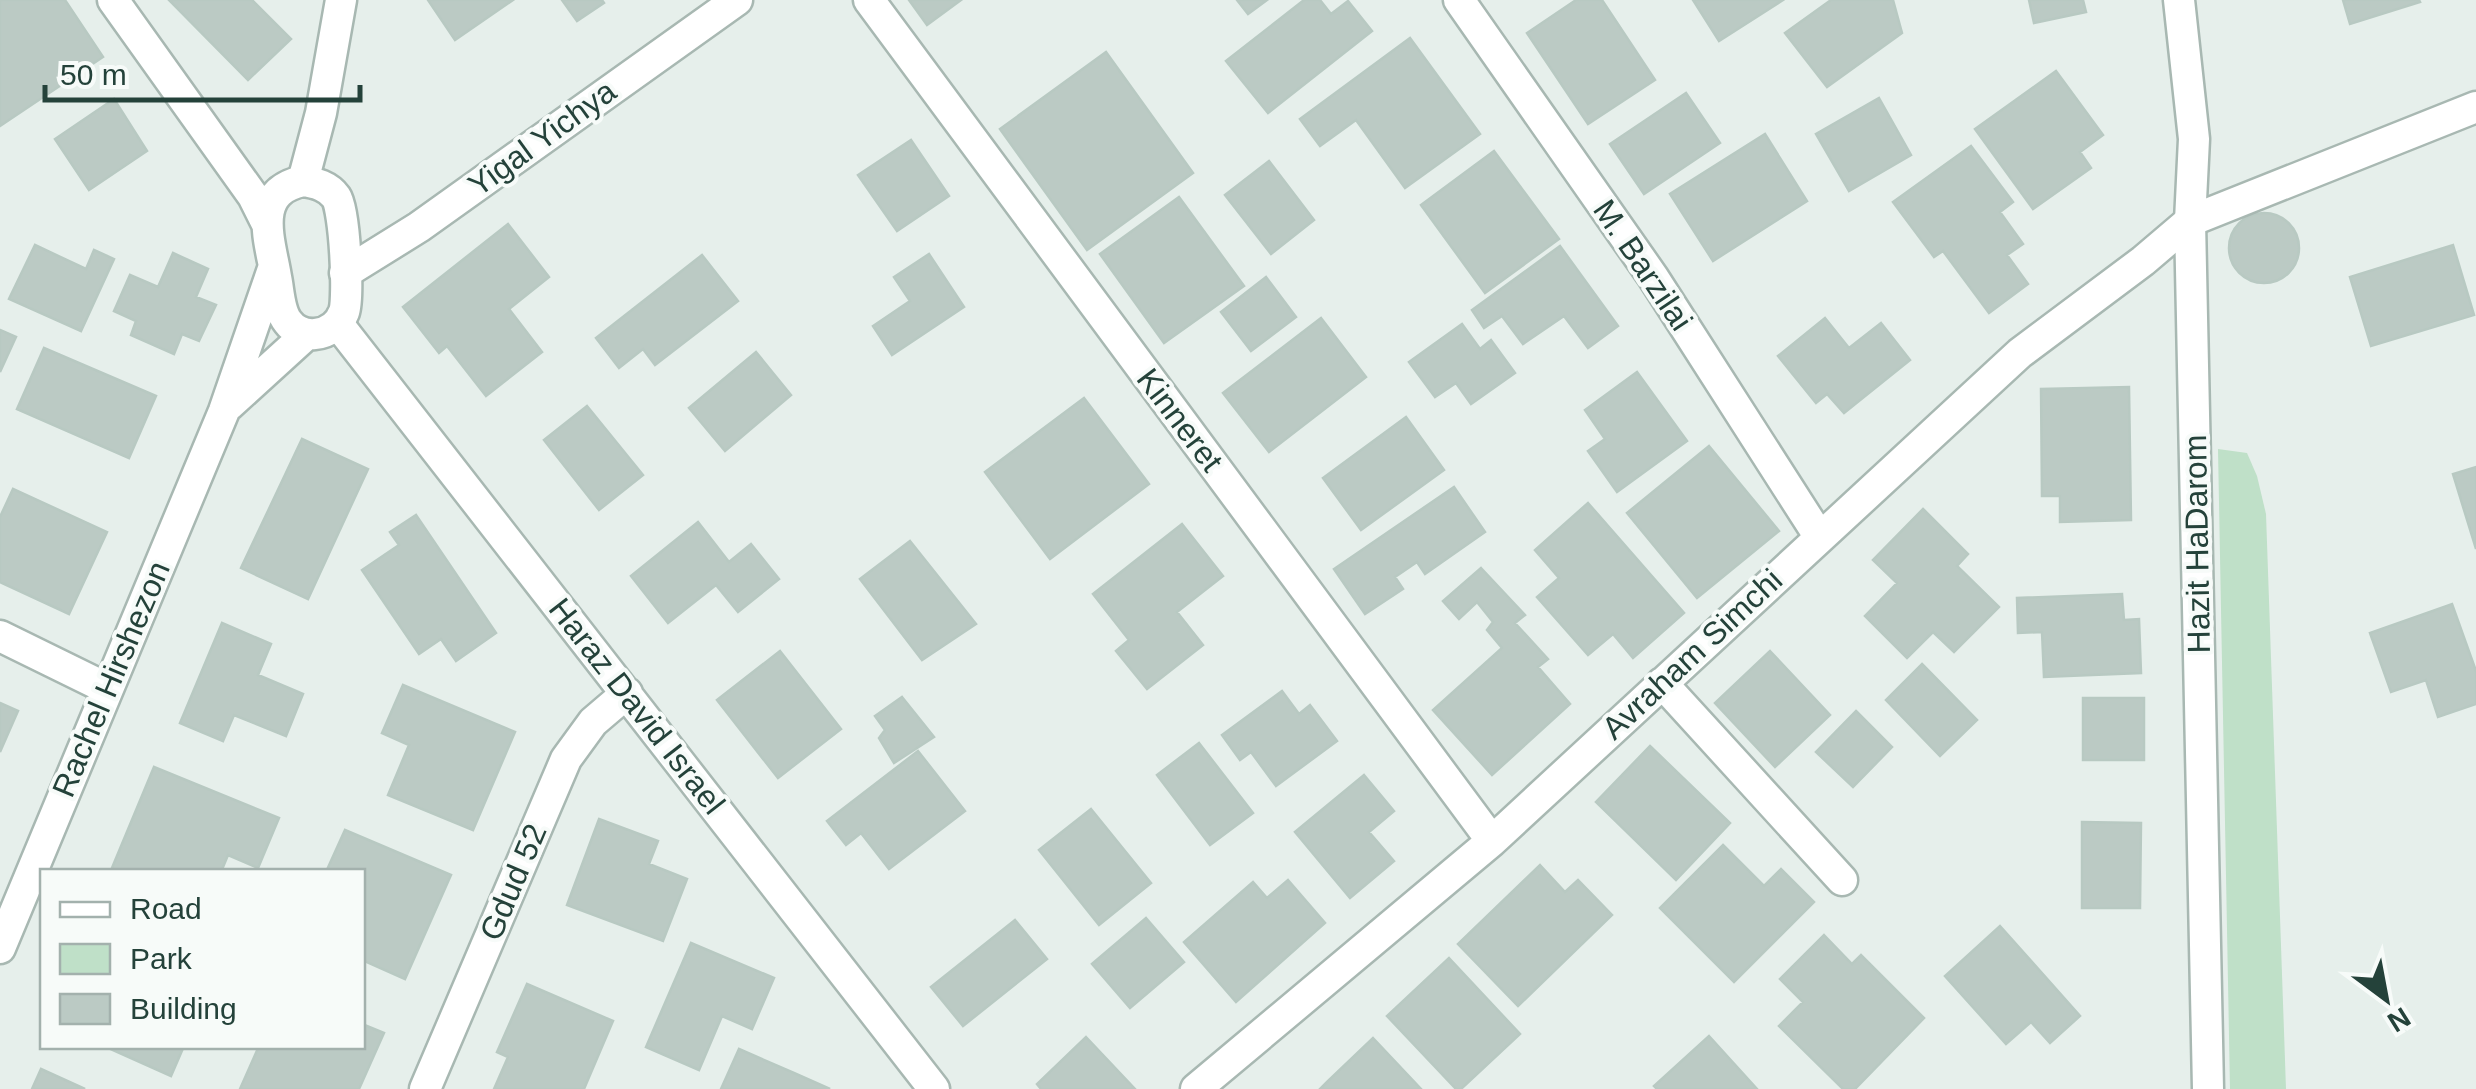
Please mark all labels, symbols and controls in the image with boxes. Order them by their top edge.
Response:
scale bar [45,40,360,102]
text: 50 m [60,58,127,91]
street label: Yigal Yichya [461,72,623,203]
street label: M. Barzilai [1586,193,1700,337]
street label: Kinneret [1130,362,1230,479]
street label: Hazit HaDarom [2177,434,2217,654]
street label: Rachel Hirshezon [45,556,177,802]
street label: Avraham Simchi [1595,562,1789,746]
street label: Haraz David Israel [542,591,732,821]
street label: Gdud 52 [472,818,554,946]
legend [40,869,365,1049]
text: Road [130,892,202,925]
text: Park [130,942,193,975]
north arrow [2336,949,2436,1049]
text: Building [130,992,237,1025]
text: N [2382,1001,2416,1038]

